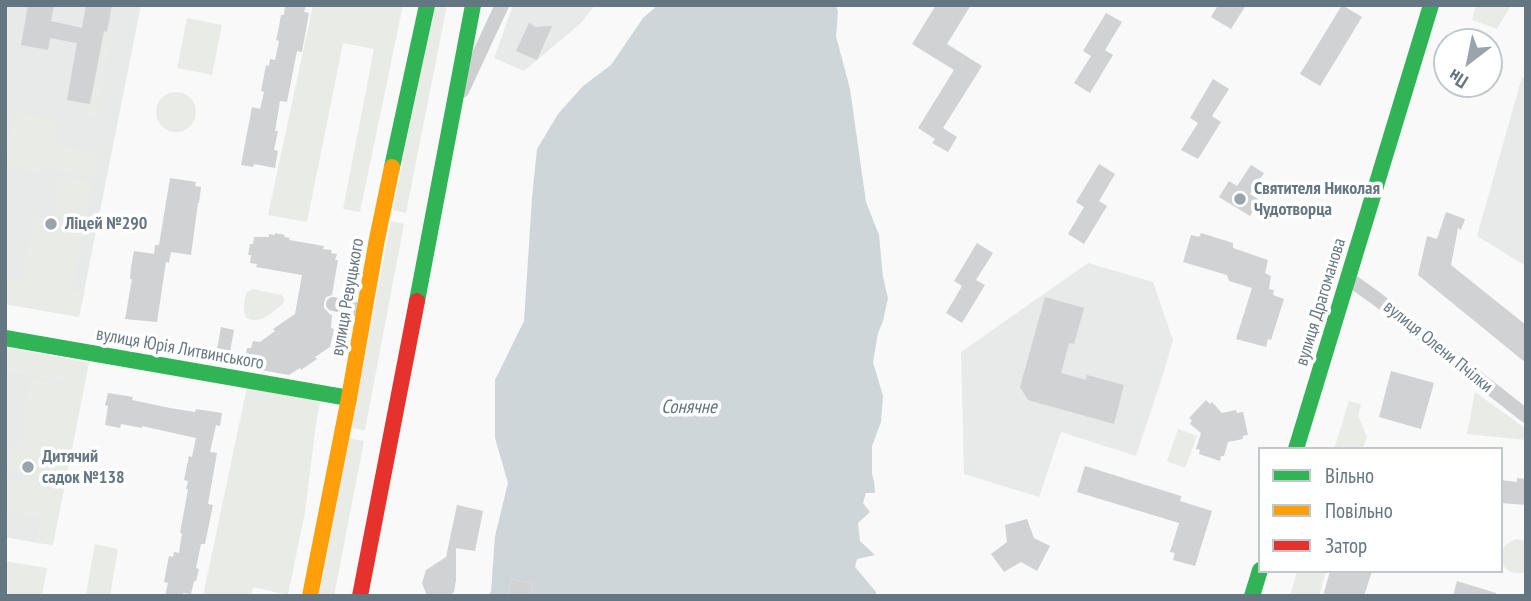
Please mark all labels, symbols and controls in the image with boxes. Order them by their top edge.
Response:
north arrow [1433,28,1503,98]
text: Пн [1444,64,1472,94]
place label: Святителя Николая Чудотворца [1254,178,1380,220]
marker: Святителя Николая Чудотворца [1232,191,1248,207]
place label: Ліцей №290 [65,213,147,235]
marker: Ліцей №290 [43,216,59,232]
street label: вулиця Драгоманова [1291,236,1351,368]
street label: вулиця Ревуцького [327,237,369,357]
street label: вулиця Олени Пчілки [1379,296,1497,398]
street label: вулиця Юрія Литвинського [95,324,265,374]
water label: Сонячне [661,397,717,419]
place label: Дитячий садок №138 [42,446,125,489]
legend [1258,447,1503,573]
marker: Дитячий садок №138 [20,459,36,475]
text: Вільно [1325,462,1374,489]
text: Повільно [1325,497,1393,524]
text: Затор [1325,532,1367,559]

